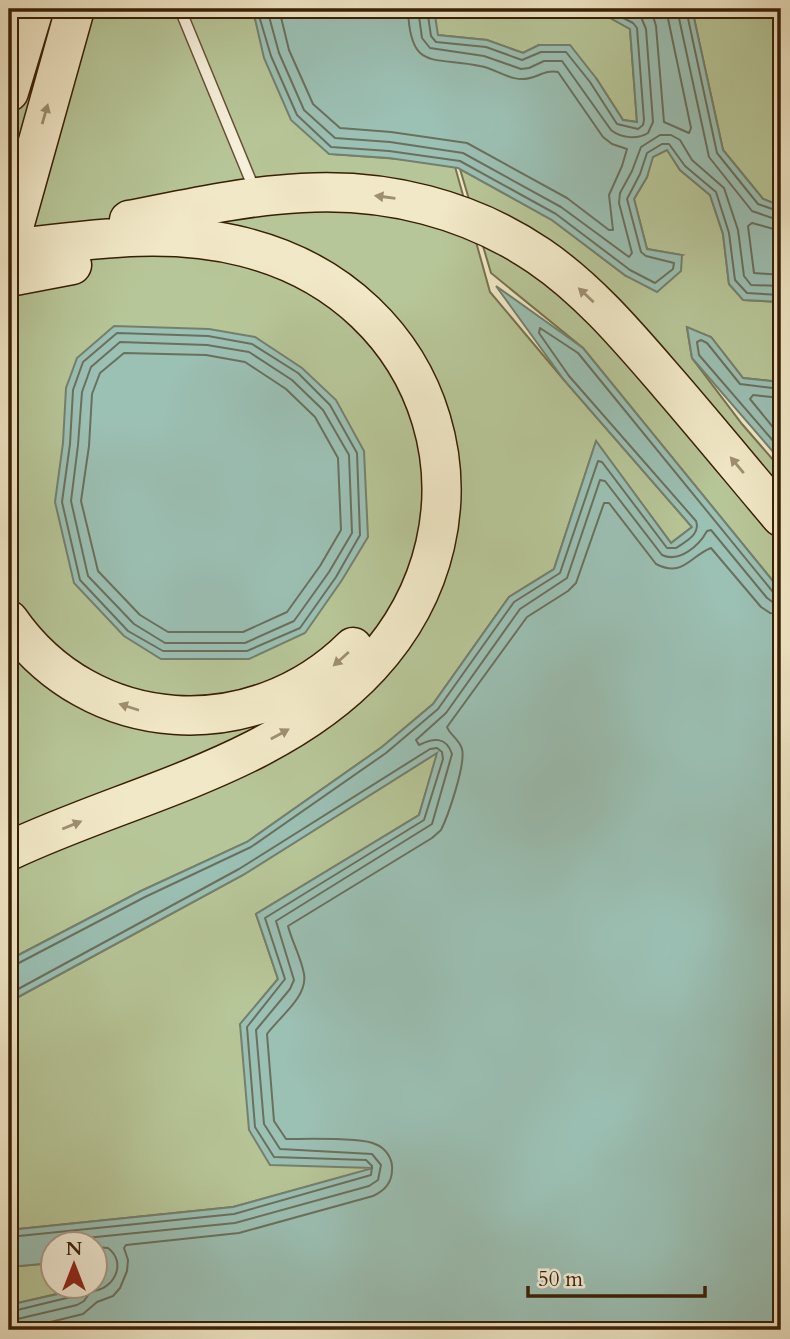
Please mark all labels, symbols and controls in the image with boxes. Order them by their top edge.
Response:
one-way arrow [40,104,50,125]
one-way arrow [374,191,396,202]
one-way arrow [577,287,594,304]
one-way arrow [729,456,745,474]
one-way arrow [332,651,350,667]
one-way arrow [118,701,139,712]
one-way arrow [270,728,290,740]
one-way arrow [61,819,82,830]
north arrow [38,1230,108,1300]
text: N [66,1236,83,1262]
scale bar [528,1255,704,1299]
text: 50 m [538,1265,583,1294]

